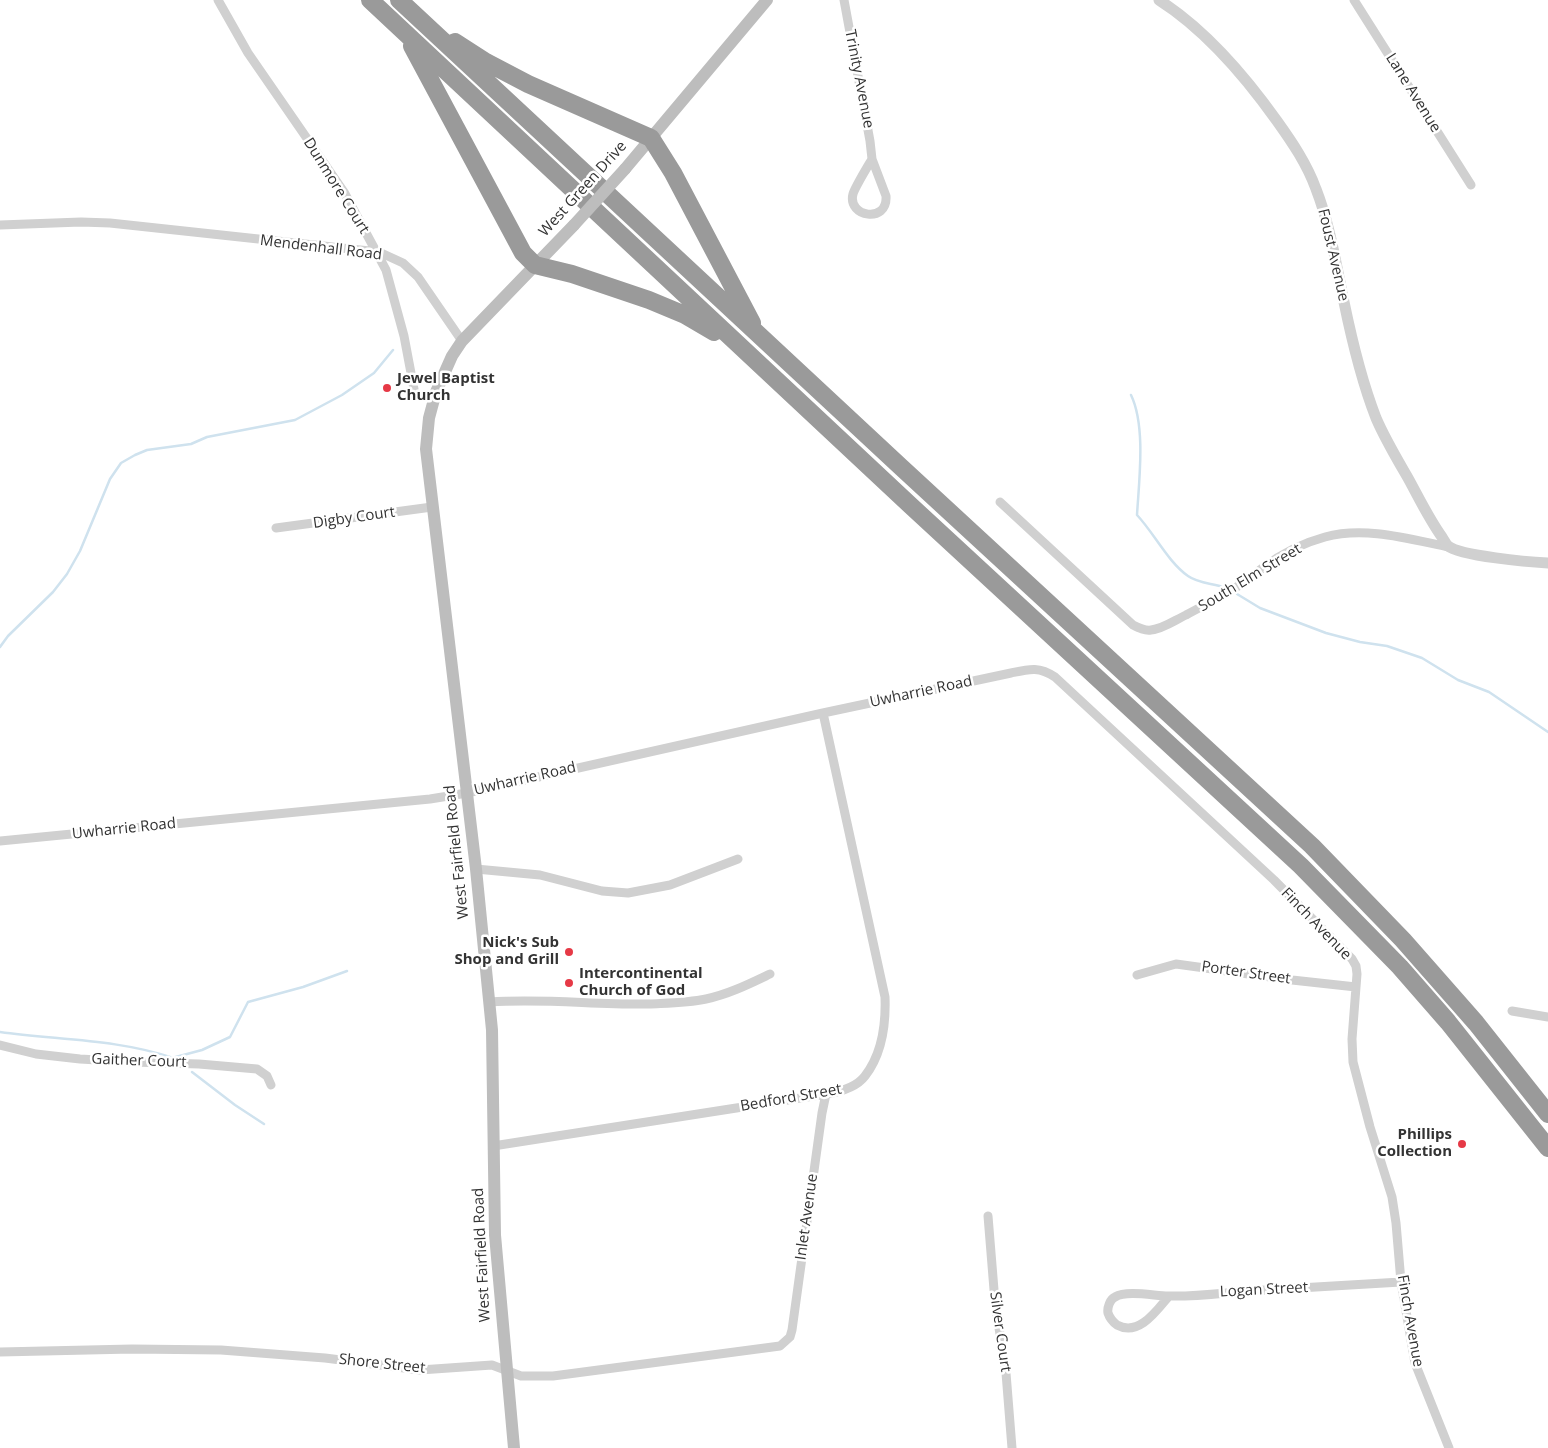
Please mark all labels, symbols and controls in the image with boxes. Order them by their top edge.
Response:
street label: Trinity Avenue [841,28,877,130]
street label: Lane Avenue [1382,50,1444,136]
street label: Dunmore Court [299,135,373,237]
street label: West Green Drive [535,138,631,240]
street label: Foust Avenue [1314,207,1352,303]
street label: Mendenhall Road [259,232,383,264]
place label: Jewel Baptist Church [397,370,495,405]
marker: Jewel Baptist Church [381,382,393,394]
street label: Digby Court [312,503,396,533]
street label: South Elm Street [1195,540,1305,616]
street label: Uwharrie Road [868,672,974,712]
street label: Uwharrie Road [472,759,578,799]
street label: West Fairfield Road [441,784,473,920]
street label: Uwharrie Road [71,815,177,843]
street label: Finch Avenue [1277,884,1355,964]
place label: Nick's Sub Shop and Grill [454,934,559,969]
marker: Nick's Sub Shop and Grill [563,946,575,958]
street label: Porter Street [1200,958,1292,988]
place label: Intercontinental Church of God [579,965,703,1000]
marker: Intercontinental Church of God [563,977,575,989]
street label: Gaither Court [91,1050,187,1072]
street label: Bedford Street [739,1080,843,1116]
place label: Phillips Collection [1377,1126,1452,1161]
marker: Phillips Collection [1456,1138,1468,1150]
street label: Inlet Avenue [792,1173,822,1261]
street label: West Fairfield Road [469,1187,495,1323]
street label: Finch Avenue [1393,1274,1427,1368]
street label: Logan Street [1219,1279,1309,1301]
street label: Silver Court [985,1291,1015,1373]
street label: Shore Street [338,1351,426,1377]

